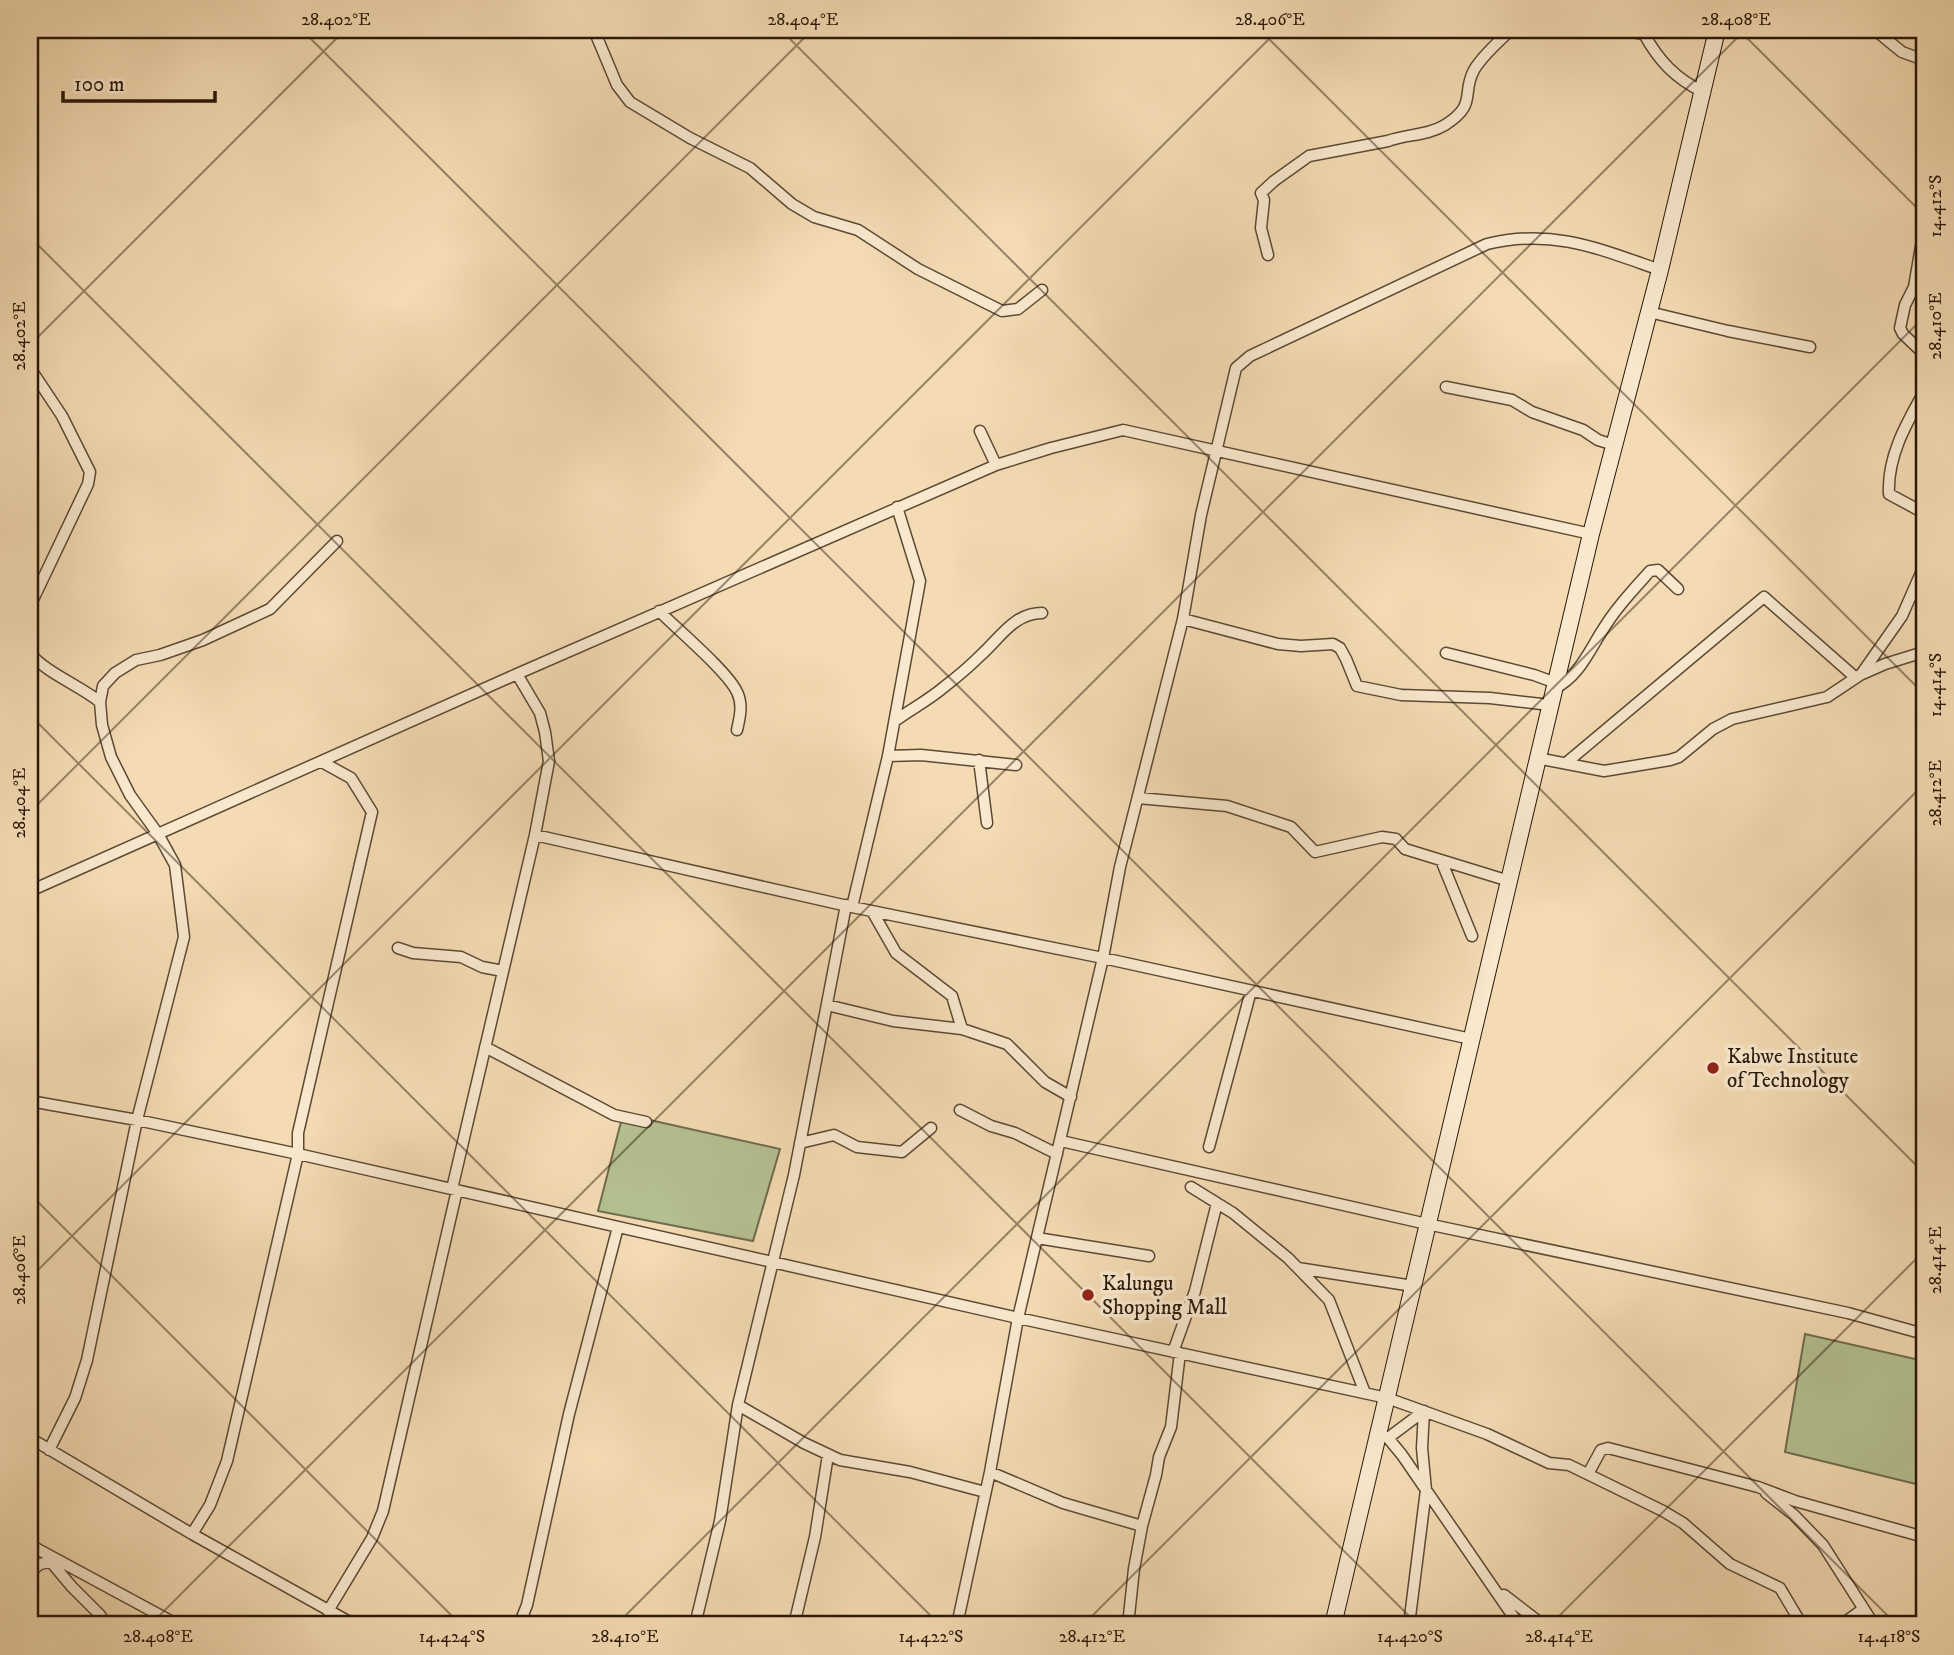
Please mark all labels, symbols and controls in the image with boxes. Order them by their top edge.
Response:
text: 28.402°E [301,9,371,31]
text: 28.404°E [767,9,839,31]
text: 28.406°E [1235,9,1305,31]
text: 28.408°E [1701,9,1771,31]
scale bar [63,60,215,104]
text: 100 m [74,72,125,98]
text: 14.412°S [1925,175,1947,237]
text: 28.410°E [1925,292,1947,360]
text: 28.402°E [9,301,31,371]
text: 14.414°S [1925,653,1947,717]
text: 28.412°E [1925,759,1947,826]
text: 28.404°E [9,767,31,839]
place label: Kabwe Institute of Technology [1727,1044,1858,1094]
marker: Kabwe Institute of Technology [1705,1060,1721,1076]
text: 28.414°E [1925,1226,1947,1294]
text: 28.406°E [9,1235,31,1305]
place label: Kalungu Shopping Mall [1102,1271,1228,1321]
marker: Kalungu Shopping Mall [1080,1287,1096,1303]
text: 28.408°E [123,1626,193,1648]
text: 14.424°S [419,1626,485,1648]
text: 28.410°E [591,1626,659,1648]
text: 14.422°S [898,1626,964,1648]
text: 28.412°E [1059,1626,1126,1648]
text: 14.420°S [1377,1626,1443,1648]
text: 28.414°E [1525,1626,1593,1648]
text: 14.418°S [1857,1626,1921,1648]

